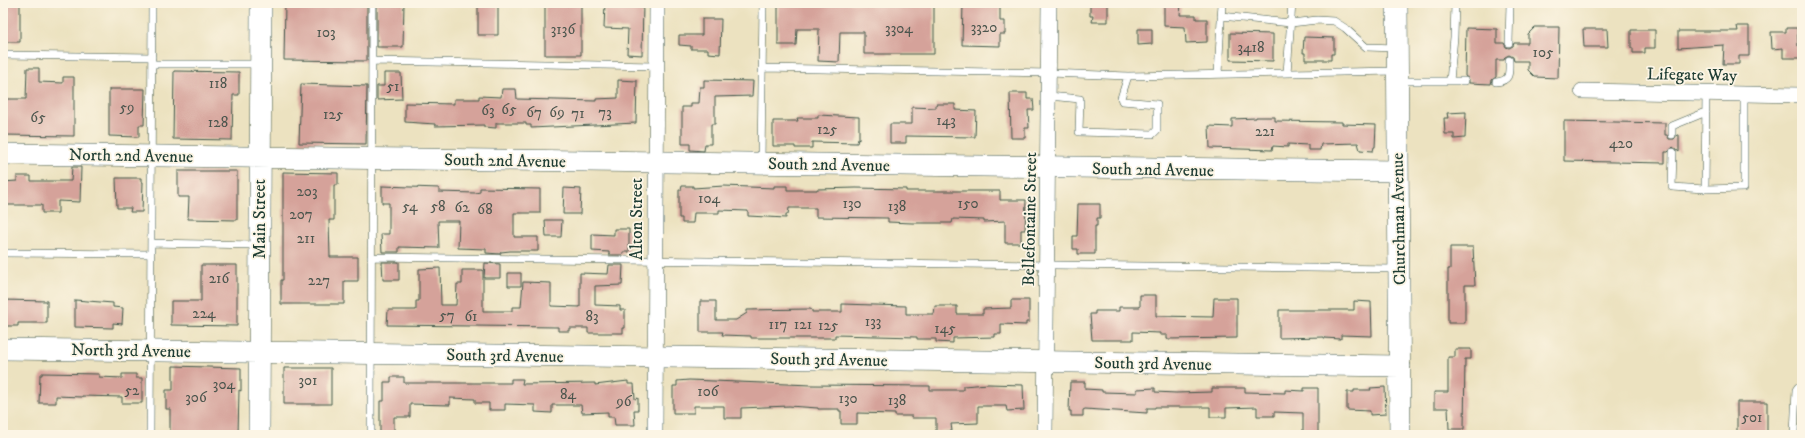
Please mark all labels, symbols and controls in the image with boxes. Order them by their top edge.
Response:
house number: 3320 [971,18,997,37]
house number: 3304 [885,19,913,38]
house number: 3136 [551,20,576,39]
house number: 103 [316,23,336,42]
house number: 3418 [1237,38,1265,57]
house number: 105 [1533,43,1554,62]
street label: Lifegate Way [1647,63,1738,87]
house number: 118 [209,74,227,93]
house number: 51 [387,77,399,96]
house number: 59 [120,98,134,117]
house number: 65 [501,100,517,119]
house number: 63 [481,101,495,120]
house number: 67 [526,103,542,122]
house number: 69 [549,103,565,122]
house number: 73 [598,103,612,122]
house number: 71 [571,104,585,123]
house number: 125 [323,105,344,124]
house number: 65 [30,108,46,127]
house number: 143 [936,111,956,130]
house number: 128 [208,113,228,132]
house number: 125 [817,120,838,139]
house number: 221 [1255,122,1275,141]
house number: 420 [1609,134,1633,153]
street label: North 2nd Avenue [69,144,193,168]
street label: South 2nd Avenue [444,149,566,173]
street label: Bellefontaine Street [1018,151,1042,286]
street label: South 2nd Avenue [768,153,890,177]
street label: Churchman Avenue [1387,153,1411,285]
street label: South 2nd Avenue [1092,158,1214,182]
street label: Alton Street [626,177,648,260]
street label: Main Street [249,179,271,259]
house number: 203 [296,182,318,201]
house number: 104 [698,189,720,208]
house number: 130 [842,194,862,213]
house number: 150 [958,194,978,213]
house number: 54 [402,197,418,216]
house number: 58 [431,197,445,216]
house number: 138 [888,197,906,216]
house number: 62 [454,198,470,217]
house number: 68 [477,200,493,219]
house number: 207 [289,205,313,224]
house number: 211 [297,229,315,248]
house number: 216 [209,269,231,288]
house number: 227 [308,271,330,290]
house number: 224 [192,304,216,323]
house number: 57 [439,306,455,325]
house number: 61 [464,307,478,326]
house number: 83 [585,307,599,326]
house number: 133 [865,312,881,331]
house number: 117 [769,315,788,334]
house number: 121 [794,315,812,334]
house number: 125 [818,316,839,335]
house number: 145 [934,319,956,338]
street label: North 3rd Avenue [71,339,191,363]
street label: South 3rd Avenue [446,344,564,368]
street label: South 3rd Avenue [770,348,888,372]
street label: South 3rd Avenue [1094,352,1212,376]
house number: 301 [298,371,318,390]
house number: 304 [213,375,235,394]
house number: 52 [125,381,140,400]
house number: 106 [697,382,720,401]
house number: 84 [560,385,576,404]
house number: 306 [185,388,208,407]
house number: 130 [838,389,858,408]
house number: 138 [888,391,906,410]
house number: 96 [615,392,633,411]
house number: 501 [1742,408,1762,427]

